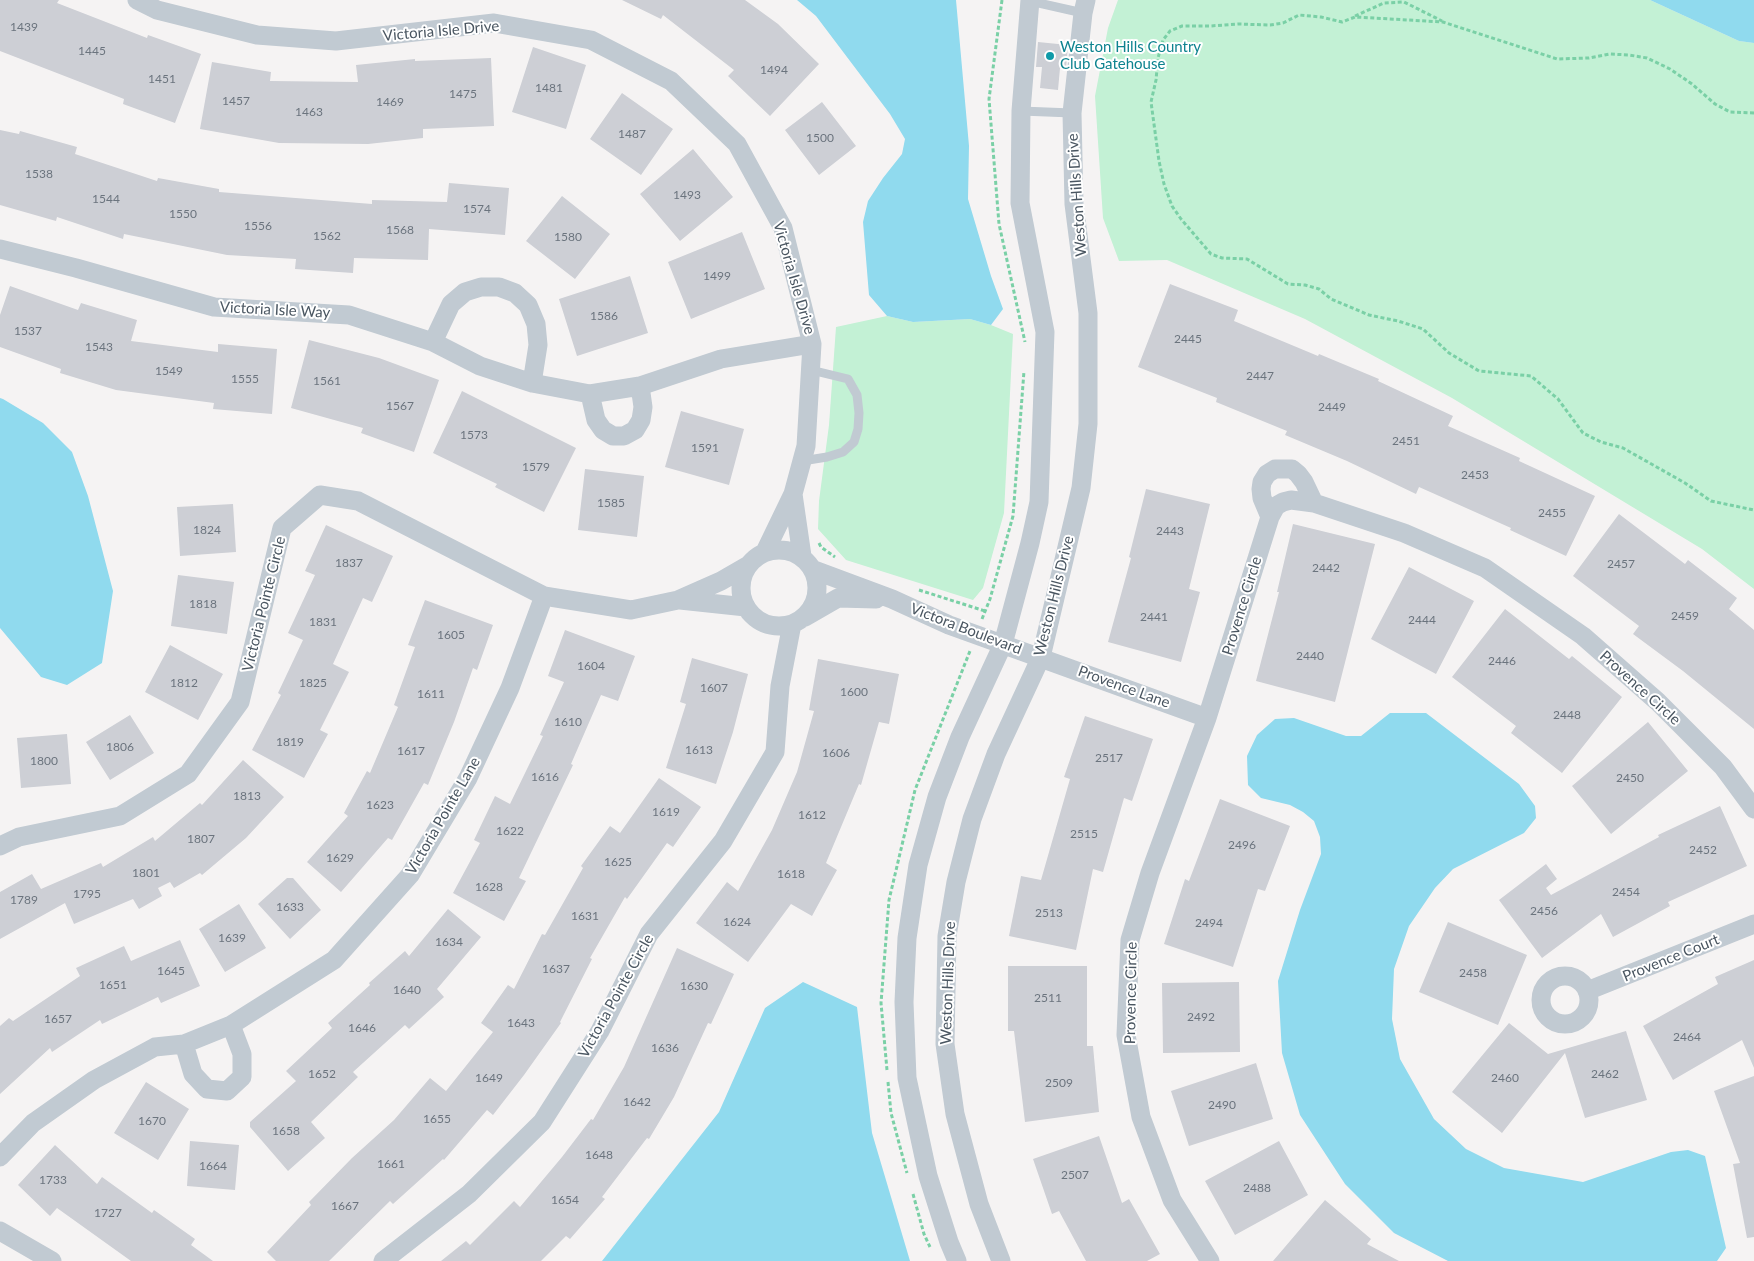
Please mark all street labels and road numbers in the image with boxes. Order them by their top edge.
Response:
street label: Victoria Isle Drive [382,17,500,45]
street label: Weston Hills Drive [1064,133,1090,257]
street label: Victoria Isle Drive [769,219,819,337]
street label: Victoria Isle Way [219,298,331,322]
street label: Weston Hills Drive [1030,534,1078,658]
street label: Victoria Pointe Circle [239,535,289,673]
street label: Provence Circle [1218,554,1266,658]
street label: Victora Boulevard [908,600,1024,658]
street label: Provence Circle [1596,647,1684,729]
street label: Provence Lane [1076,662,1172,712]
street label: Victoria Pointe Lane [402,754,484,878]
street label: Weston Hills Drive [937,921,959,1045]
street label: Provence Court [1620,930,1722,986]
street label: Victoria Pointe Circle [575,931,657,1061]
street label: Provence Circle [1121,942,1141,1044]

